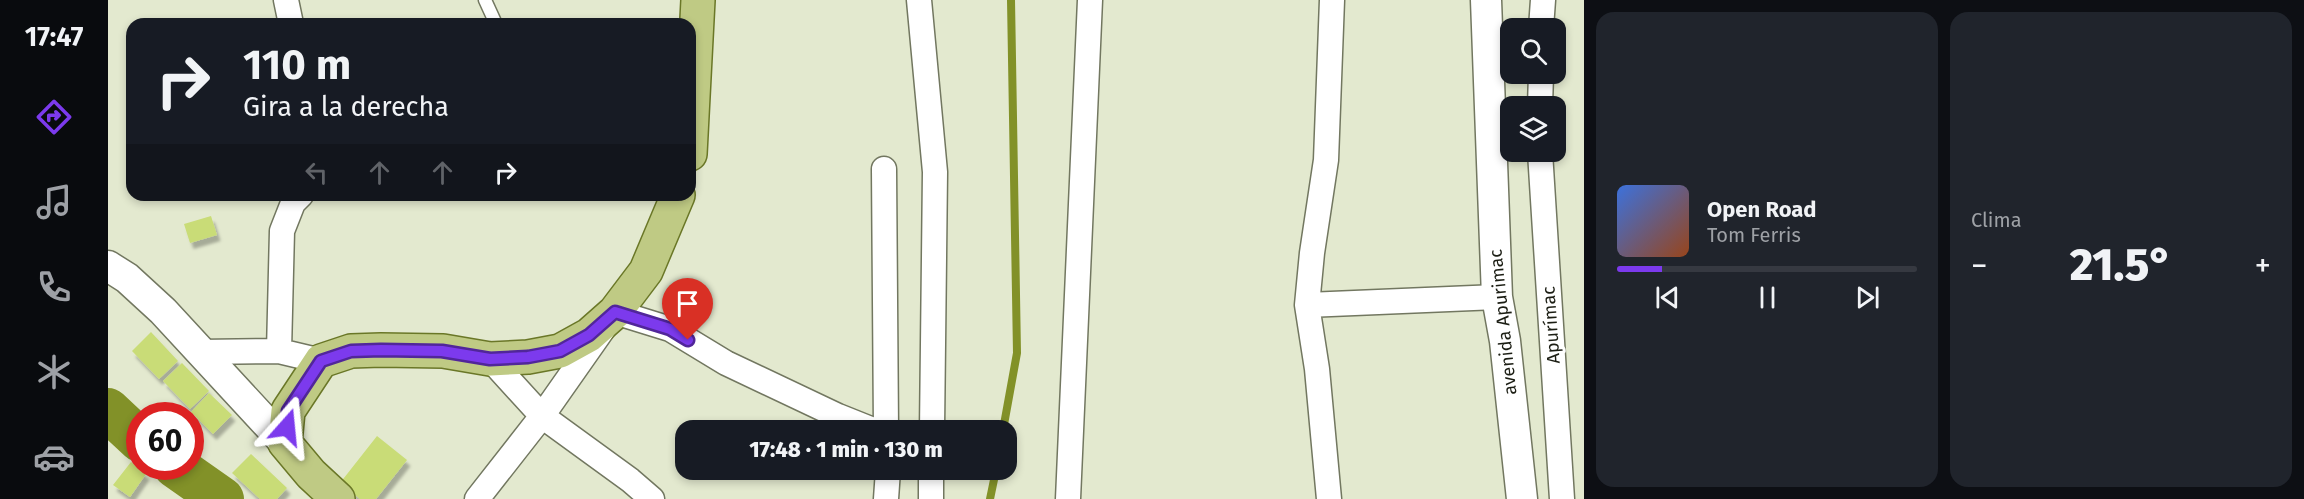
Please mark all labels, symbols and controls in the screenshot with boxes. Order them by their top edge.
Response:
map controls [1500,18,1566,162]
button: search [1500,18,1566,84]
text: 17:47 [25,21,83,53]
text: 110 m [243,40,351,90]
icon: right [144,42,222,120]
text: Gira a la derecha [243,91,449,123]
icon: directions [33,96,75,138]
button: layers [1500,96,1566,162]
icon: left [300,156,333,189]
icon: ahead [363,156,396,189]
icon: ahead [426,156,459,189]
icon: right [489,156,522,189]
icon: music [33,181,75,223]
text: Open Road [1707,196,1817,223]
text: Clima [1971,208,2022,232]
text: Tom Ferris [1707,223,1801,247]
text: 21.5° [2070,238,2172,292]
text: − [1971,246,1988,286]
text: + [2255,246,2271,286]
street label: avenida Apurimac [1484,248,1522,396]
icon: phone [33,266,75,308]
pin [662,278,713,340]
icon: previous [1651,281,1684,314]
icon: pause [1751,281,1784,314]
icon: next [1851,281,1884,314]
street label: Apurímac [1537,285,1565,364]
icon: arrive [671,287,704,320]
icon: climate [33,351,75,393]
position arrow [255,395,319,459]
speed limit sign: 60 [126,402,204,480]
icon: car [33,436,75,478]
text: 17:48 · 1 min · 130 m [749,436,943,463]

